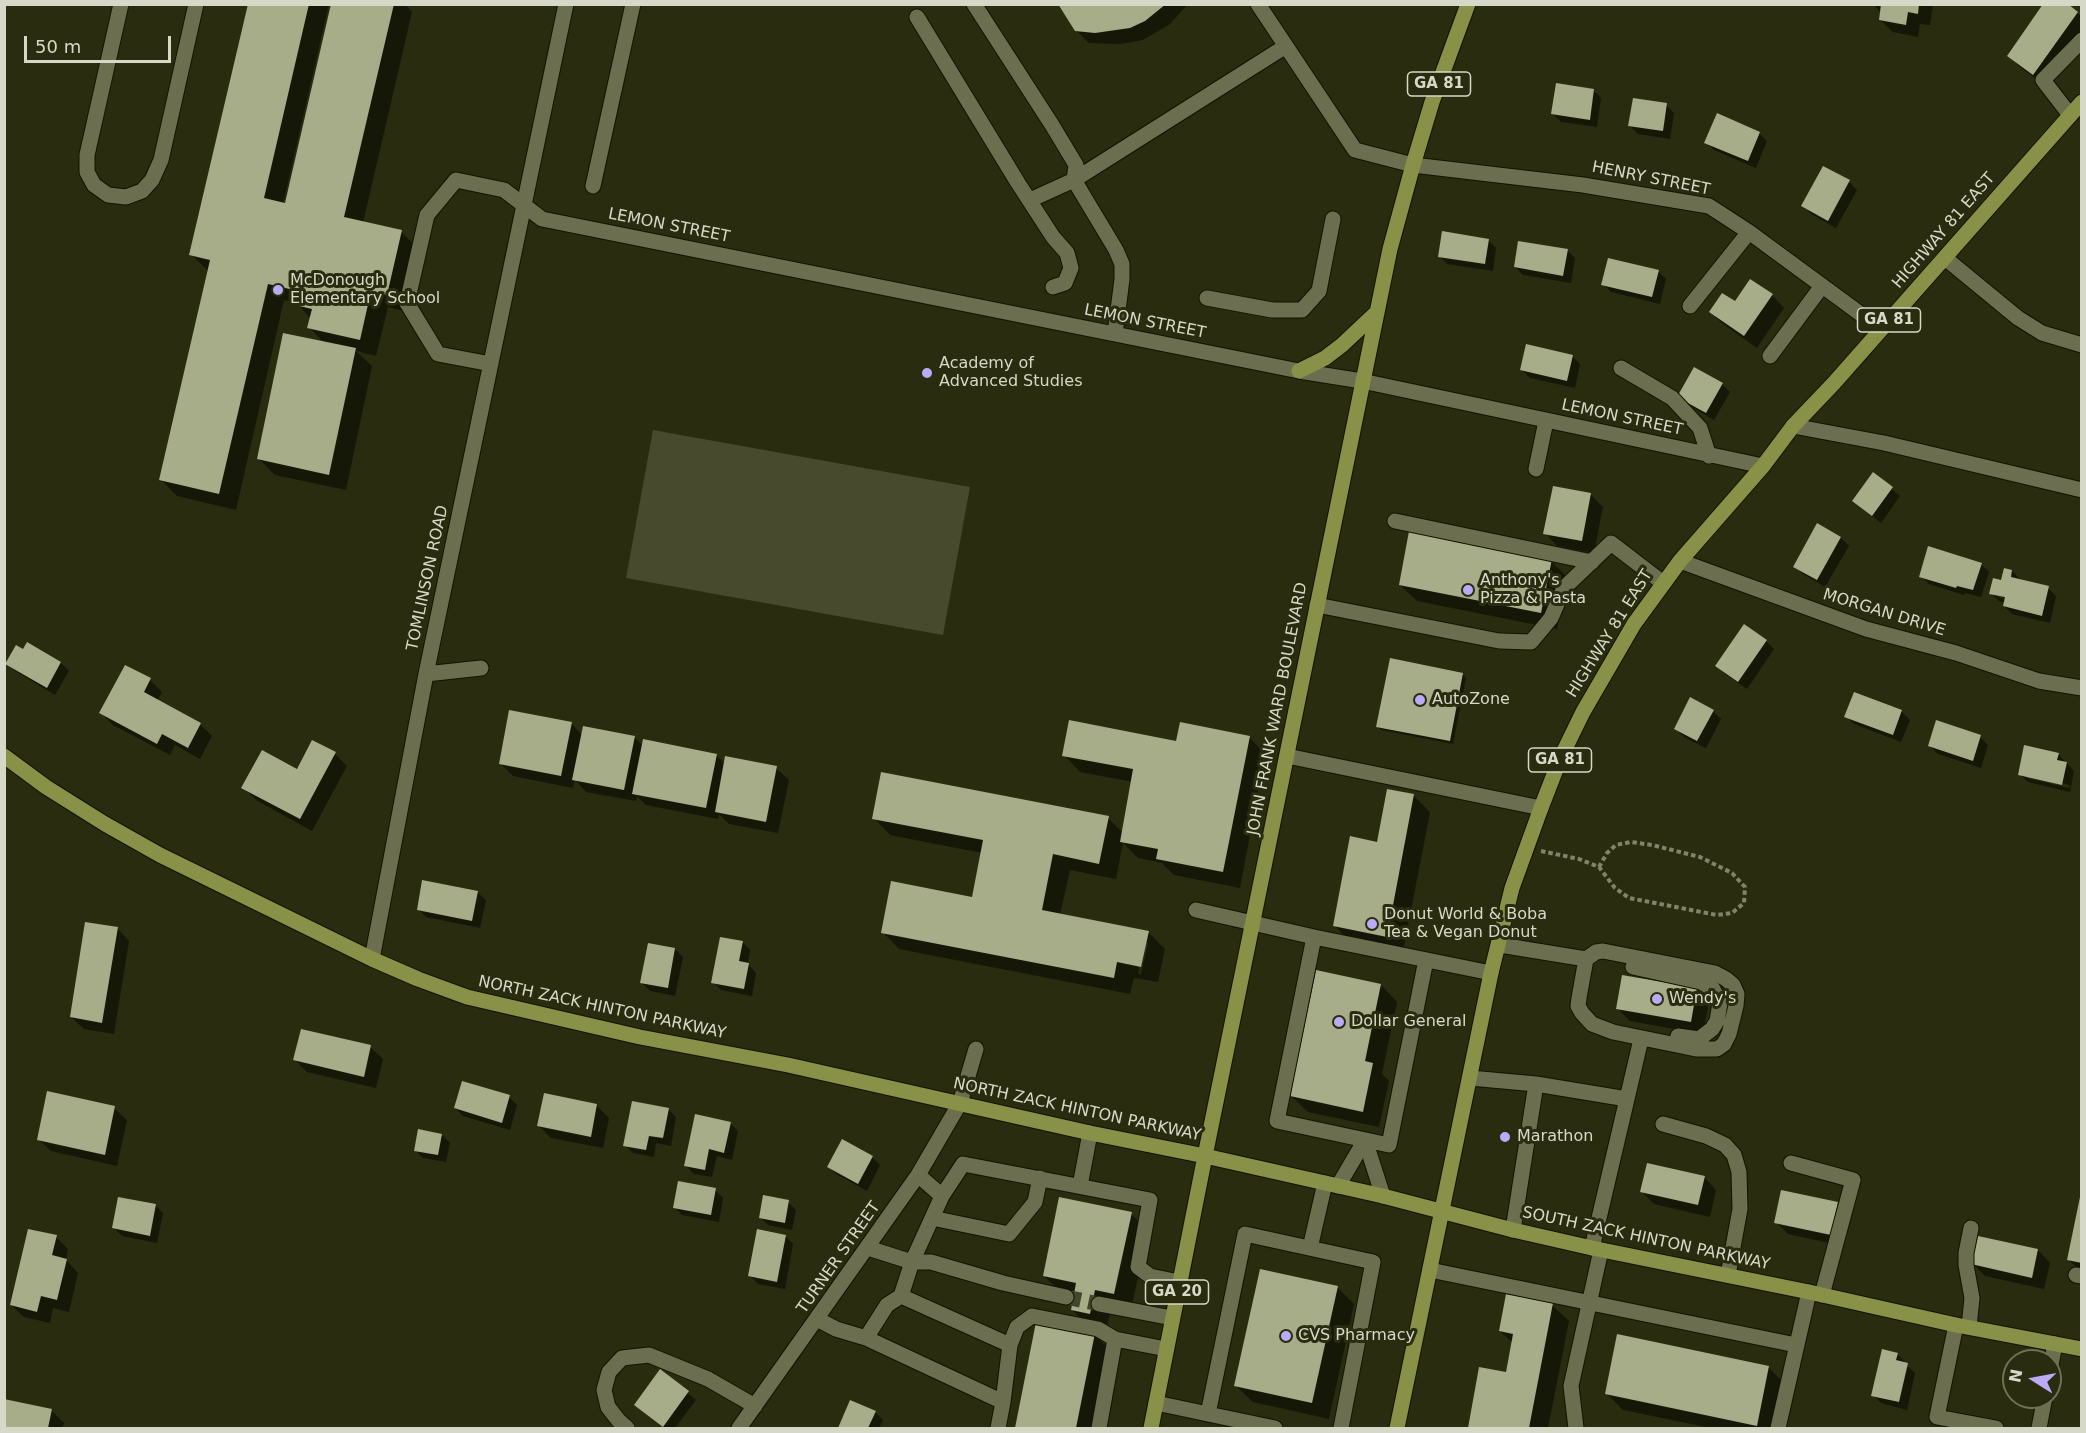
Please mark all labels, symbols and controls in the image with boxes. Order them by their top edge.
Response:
scale bar [27,24,174,62]
text: 50 m [35,36,81,57]
road number: GA 81 [1408,72,1470,96]
street label: HENRY STREET [1590,158,1712,200]
street label: HIGHWAY 81 EAST [1888,169,2000,293]
street label: LEMON STREET [607,205,731,247]
place label: McDonough Elementary School [290,271,440,309]
marker: McDonough Elementary School [271,283,285,297]
street label: LEMON STREET [1083,301,1207,343]
road number: GA 81 [1858,308,1920,332]
place label: Academy of Advanced Studies [939,354,1082,392]
marker: Academy of Advanced Studies [920,366,934,380]
street label: LEMON STREET [1560,396,1684,440]
street label: TOMLINSON ROAD [403,503,453,653]
street label: HIGHWAY 81 EAST [1563,567,1657,701]
place label: Anthony's Pizza & Pasta [1480,571,1586,609]
street label: JOHN FRANK WARD BOULEVARD [1244,581,1312,837]
marker: Anthony's Pizza & Pasta [1461,583,1475,597]
street label: MORGAN DRIVE [1820,585,1948,641]
place label: AutoZone [1432,690,1510,710]
marker: AutoZone [1413,693,1427,707]
road number: GA 81 [1528,748,1592,772]
place label: Donut World & Boba Tea & Vegan Donut [1384,905,1547,943]
marker: Donut World & Boba Tea & Vegan Donut [1365,917,1379,931]
street label: NORTH ZACK HINTON PARKWAY [476,972,728,1044]
place label: Wendy's [1669,989,1736,1009]
marker: Wendy's [1650,992,1664,1006]
place label: Dollar General [1351,1012,1467,1032]
marker: Dollar General [1332,1015,1346,1029]
street label: NORTH ZACK HINTON PARKWAY [951,1074,1203,1146]
place label: Marathon [1517,1127,1593,1147]
marker: Marathon [1498,1130,1512,1144]
street label: TURNER STREET [793,1198,885,1318]
street label: SOUTH ZACK HINTON PARKWAY [1520,1203,1772,1275]
road number: GA 20 [1146,1280,1208,1304]
place label: CVS Pharmacy [1298,1326,1415,1346]
marker: CVS Pharmacy [1279,1329,1293,1343]
north arrow [2002,1349,2062,1409]
text: N [2005,1367,2026,1384]

